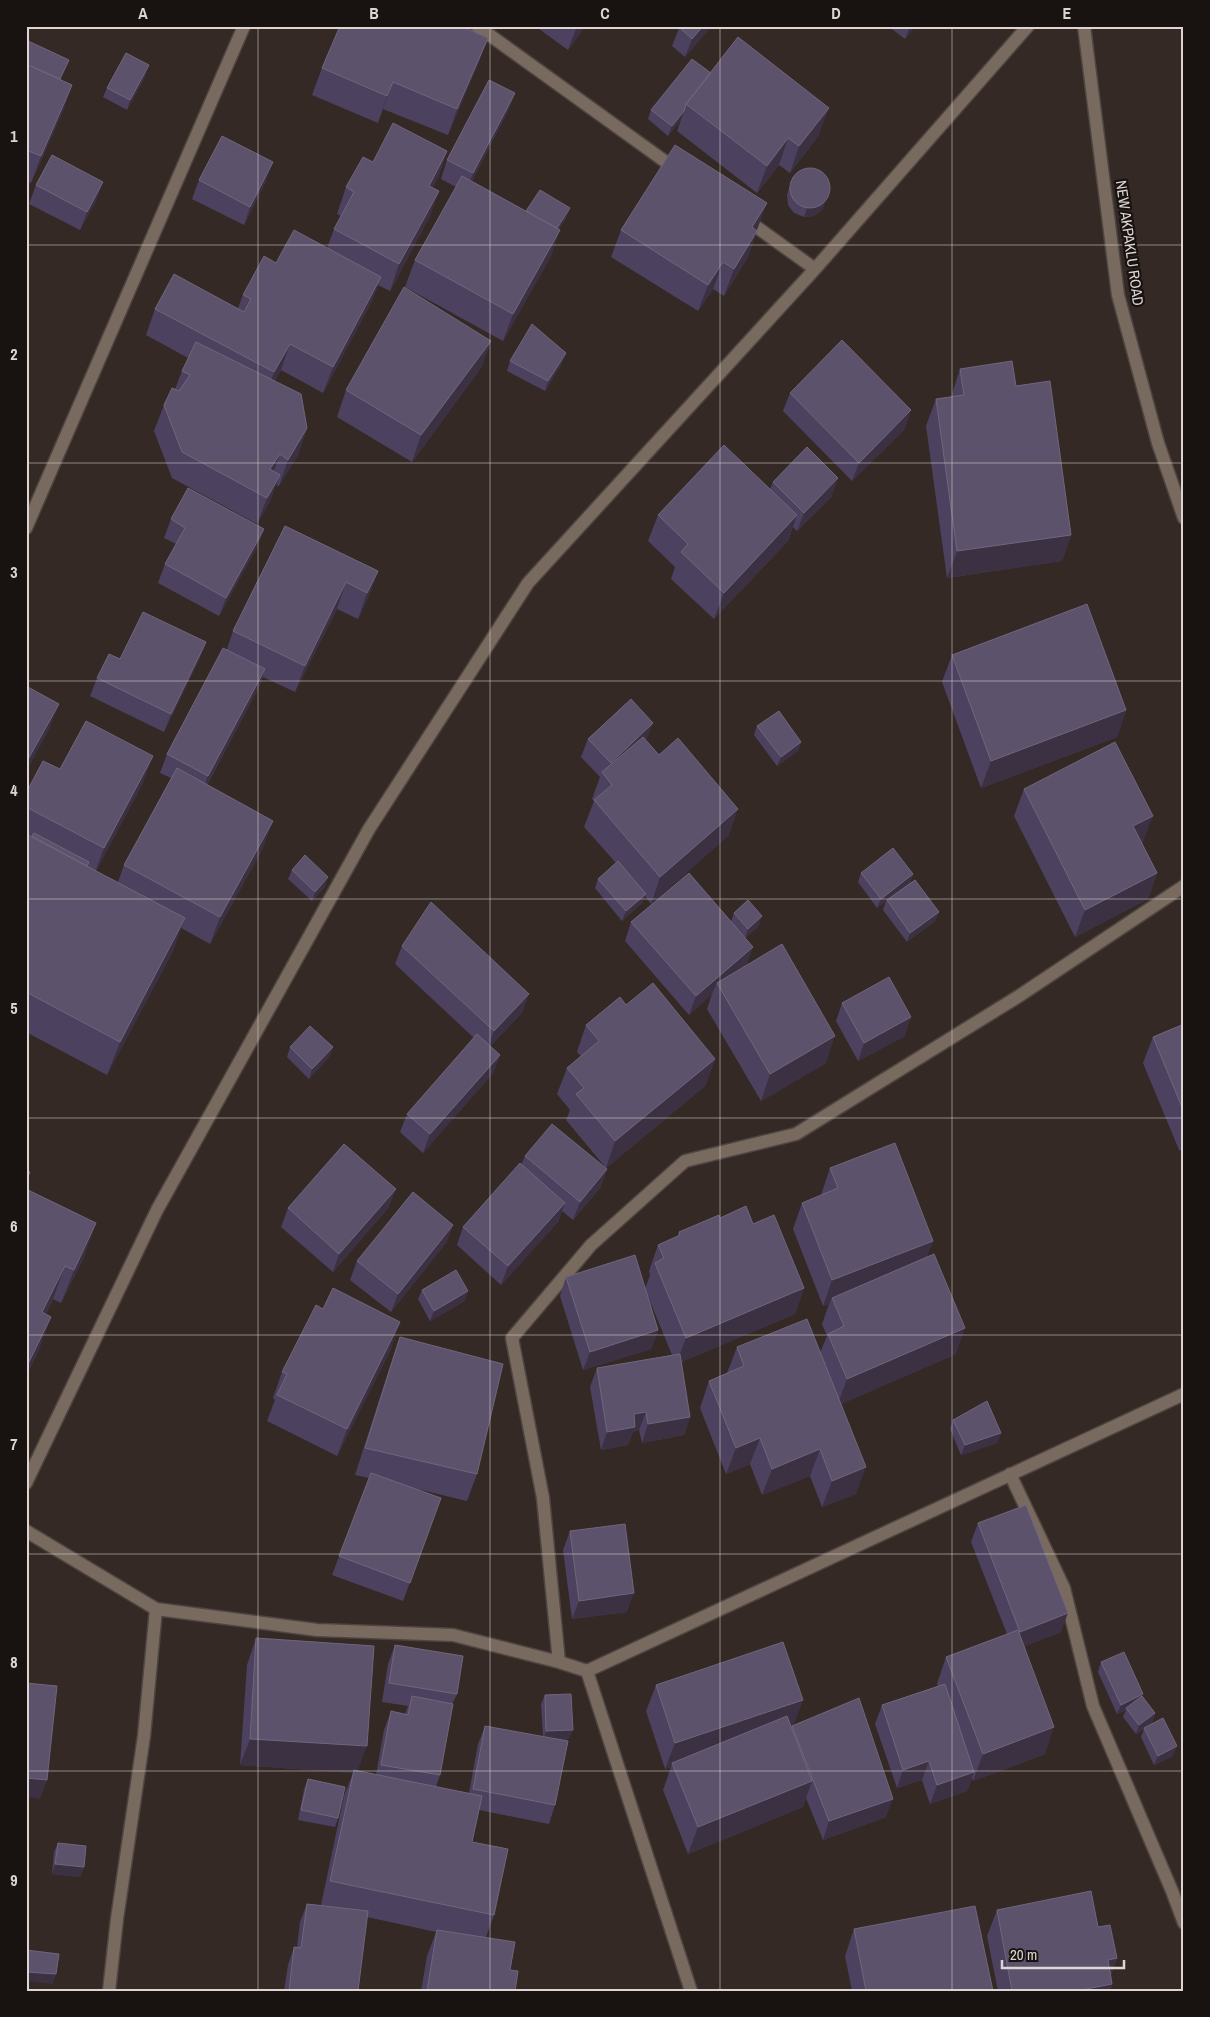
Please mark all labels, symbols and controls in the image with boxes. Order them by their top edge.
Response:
text: A [138,2,148,24]
text: B [369,2,379,24]
text: C [600,2,610,24]
text: D [831,2,841,24]
text: E [1063,2,1072,24]
text: 1 [10,125,18,147]
street label: NEW AKPAKLU ROAD [1111,179,1149,307]
text: 2 [10,343,18,365]
text: 3 [10,561,18,583]
text: 4 [10,779,18,801]
text: 5 [10,997,18,1019]
text: 6 [10,1215,18,1237]
text: 7 [10,1433,18,1455]
text: 8 [10,1651,18,1673]
text: 9 [10,1869,18,1891]
scale bar [1002,1937,1125,1969]
text: 20 m [1010,1944,1037,1965]

